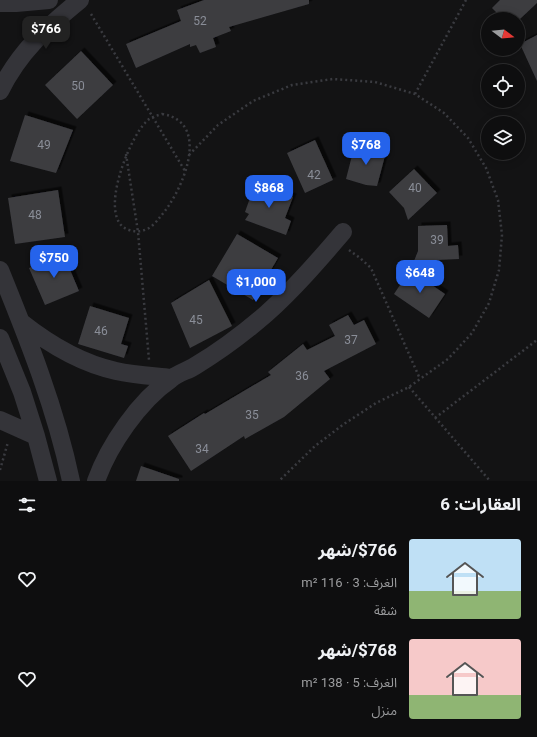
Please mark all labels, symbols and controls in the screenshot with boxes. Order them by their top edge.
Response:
north arrow [481,12,525,56]
map controls [481,12,525,160]
house number: 52 [193,14,207,28]
pin: $766 [22,16,70,50]
text: $766 [31,21,61,36]
button: locate [481,64,525,108]
house number: 50 [71,79,85,93]
button: layers [481,116,525,160]
pin: $768 [342,132,390,166]
text: $768 [351,137,381,152]
house number: 49 [37,138,51,152]
house number: 42 [307,168,321,182]
pin: $868 [245,175,293,209]
text: $868 [254,180,284,195]
house number: 40 [408,181,422,195]
house number: 48 [28,208,42,222]
house number: 39 [430,233,444,247]
pin: $750 [30,245,78,279]
text: $750 [39,250,69,265]
pin: $648 [396,260,444,294]
text: $648 [405,265,435,280]
pin: $1,000 [223,269,289,303]
text: $1,000 [236,274,276,289]
house number: 45 [189,313,203,327]
house number: 46 [94,324,108,338]
house number: 37 [344,333,358,347]
house number: 36 [295,369,309,383]
house number: 35 [245,408,259,422]
house number: 34 [195,442,209,456]
icon: filters [16,494,38,516]
text: العقارات: 6 [440,494,521,514]
text: $766/شهر [318,540,397,560]
icon: home [441,555,489,603]
icon: heart [16,568,38,590]
text: الغرف: 3 · 116 m² [301,575,397,590]
text: شقة [374,603,397,618]
text: $768/شهر [318,640,397,660]
icon: home [441,655,489,703]
icon: heart [16,668,38,690]
text: الغرف: 5 · 138 m² [301,675,397,690]
text: منزل [372,703,397,718]

